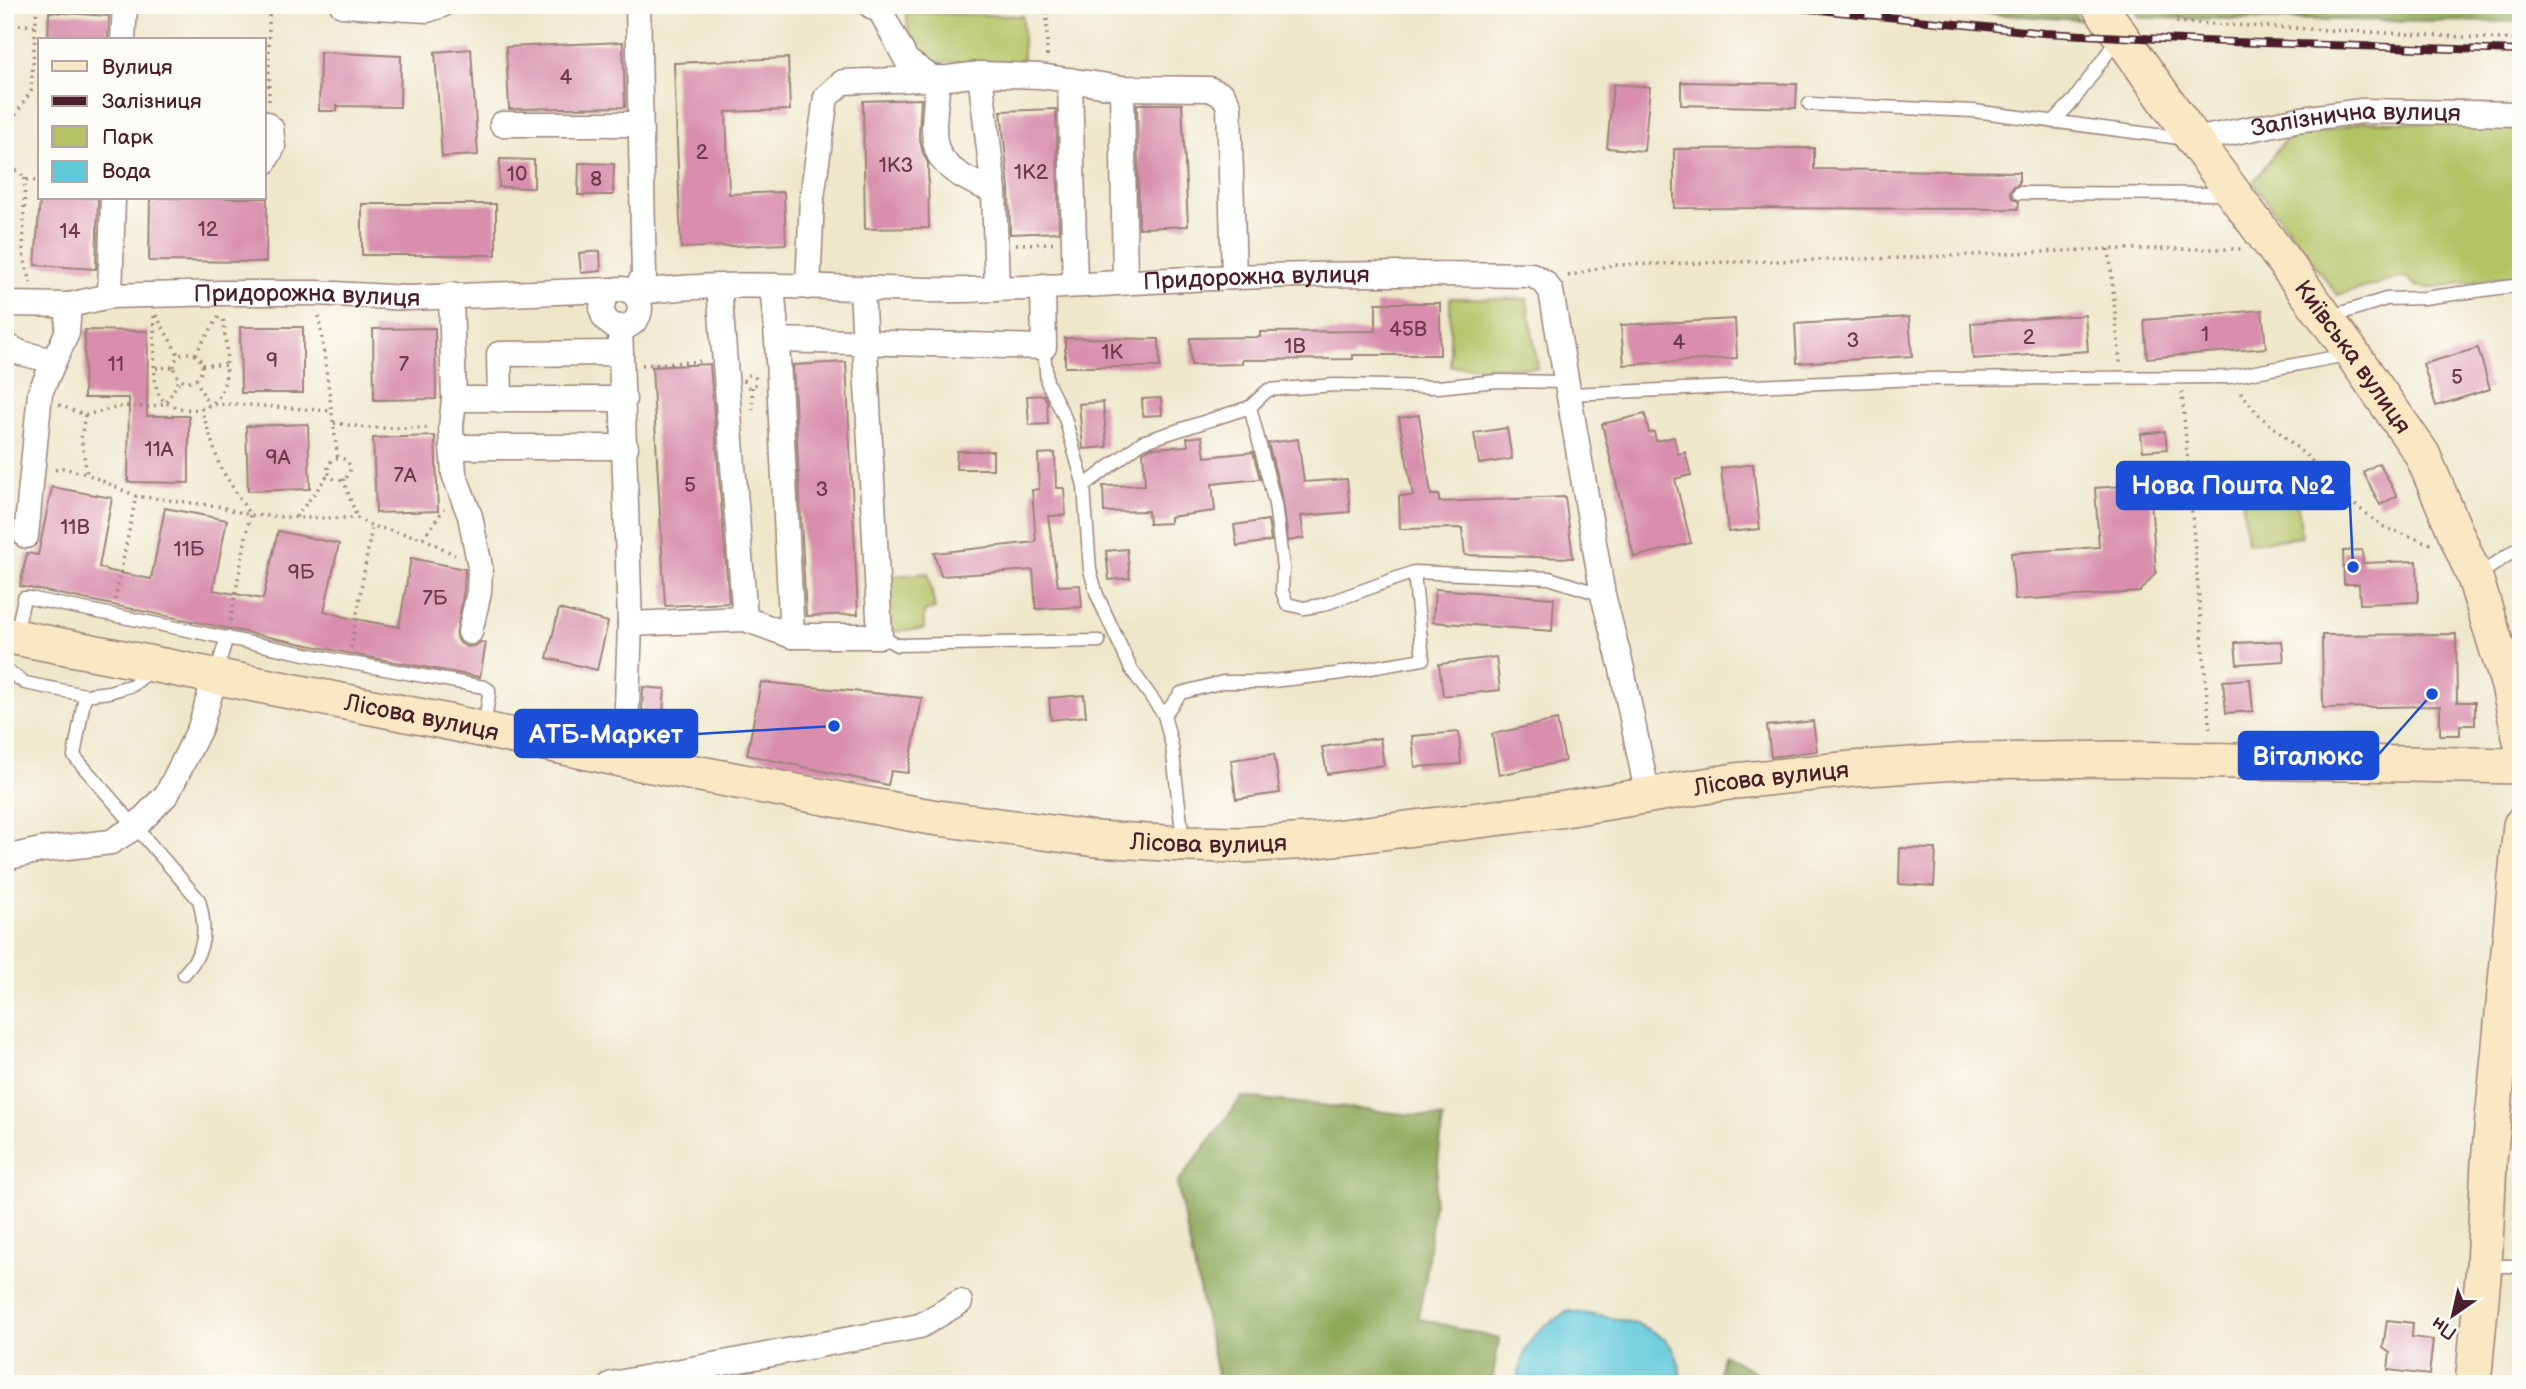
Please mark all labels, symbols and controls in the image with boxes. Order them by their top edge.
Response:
legend [38,38,266,200]
text: Вулиця [102,55,173,80]
house number: 4 [560,65,573,90]
text: Залізниця [102,89,202,114]
street label: Залізнична вулиця [2249,97,2461,143]
text: Парк [102,125,153,150]
house number: 2 [696,140,709,165]
house number: 1К3 [879,153,913,178]
text: Вода [102,159,151,184]
house number: 1К2 [1014,160,1049,185]
house number: 10 [507,162,527,187]
house number: 8 [590,167,602,192]
house number: 12 [198,217,219,242]
house number: 14 [60,219,81,244]
street label: Придорожна вулиця [1142,260,1370,296]
street label: Київська вулиця [2288,275,2417,439]
street label: Придорожна вулиця [193,279,421,313]
house number: 45В [1389,317,1427,342]
house number: 1 [2201,322,2209,347]
house number: 2 [2023,325,2036,350]
house number: 3 [1847,328,1859,353]
house number: 4 [1673,330,1686,355]
house number: 1В [1284,334,1306,359]
house number: 1К [1101,340,1123,365]
house number: 9 [266,348,278,373]
house number: 11 [108,352,124,377]
house number: 7 [399,352,410,377]
house number: 5 [2451,365,2463,390]
house number: 11А [145,437,174,462]
house number: 9А [266,445,291,470]
callout: Нова Пошта №2 [2117,462,2349,509]
house number: 7А [393,463,417,488]
text: Нова Пошта №2 [2131,471,2335,502]
house number: 5 [684,473,696,498]
house number: 3 [816,477,828,502]
house number: 11В [60,515,90,540]
house number: 11Б [174,537,205,562]
house number: 9Б [288,560,315,585]
house number: 7Б [423,586,448,611]
street label: Лісова вулиця [341,688,502,748]
callout: АТБ-Маркет [515,710,697,757]
text: АТБ-Маркет [528,720,684,751]
callout: Віталюкс [2239,732,2378,779]
text: Віталюкс [2253,742,2363,773]
street label: Лісова вулиця [1690,755,1851,803]
street label: Лісова вулиця [1128,827,1288,860]
north arrow [2418,1280,2488,1350]
text: Пн [2427,1311,2461,1344]

